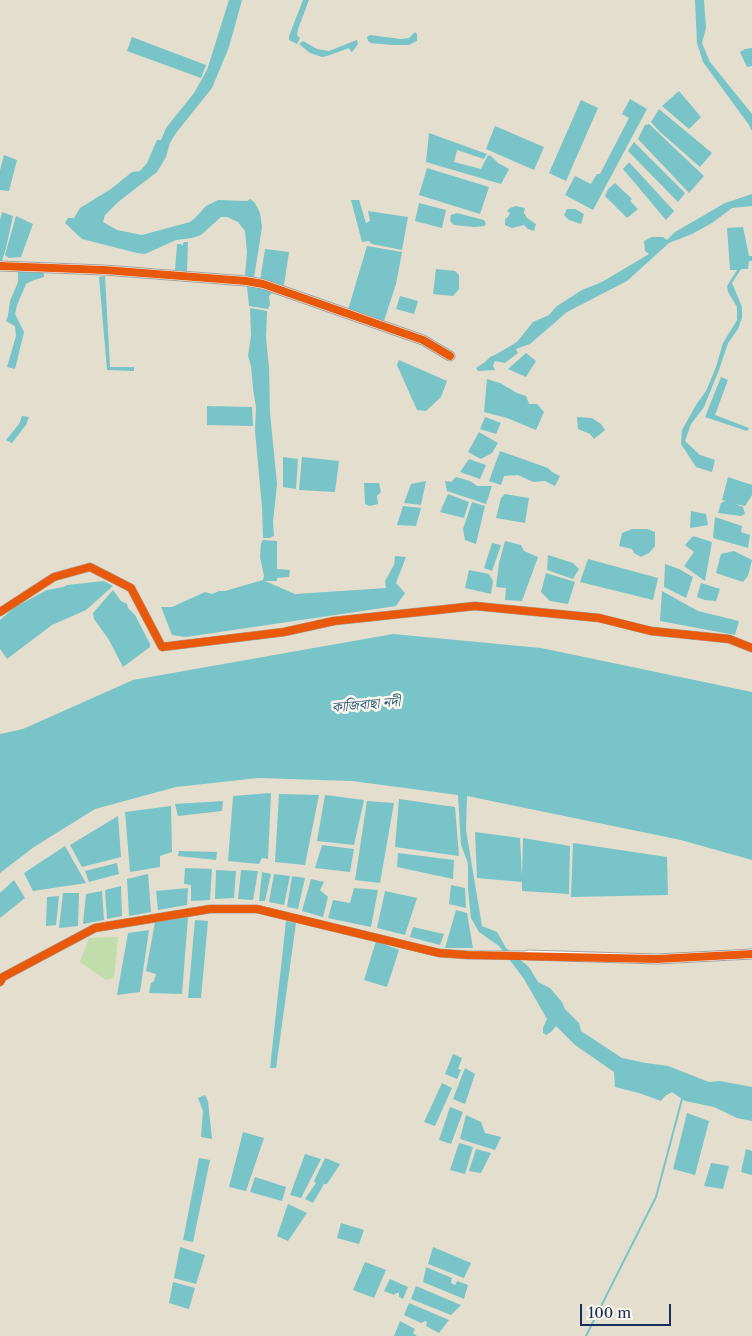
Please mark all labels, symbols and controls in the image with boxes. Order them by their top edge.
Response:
water label: কাজিবাছা নদী [331,694,401,716]
scale bar [582,1294,673,1326]
text: 100 m [588,1303,631,1322]

